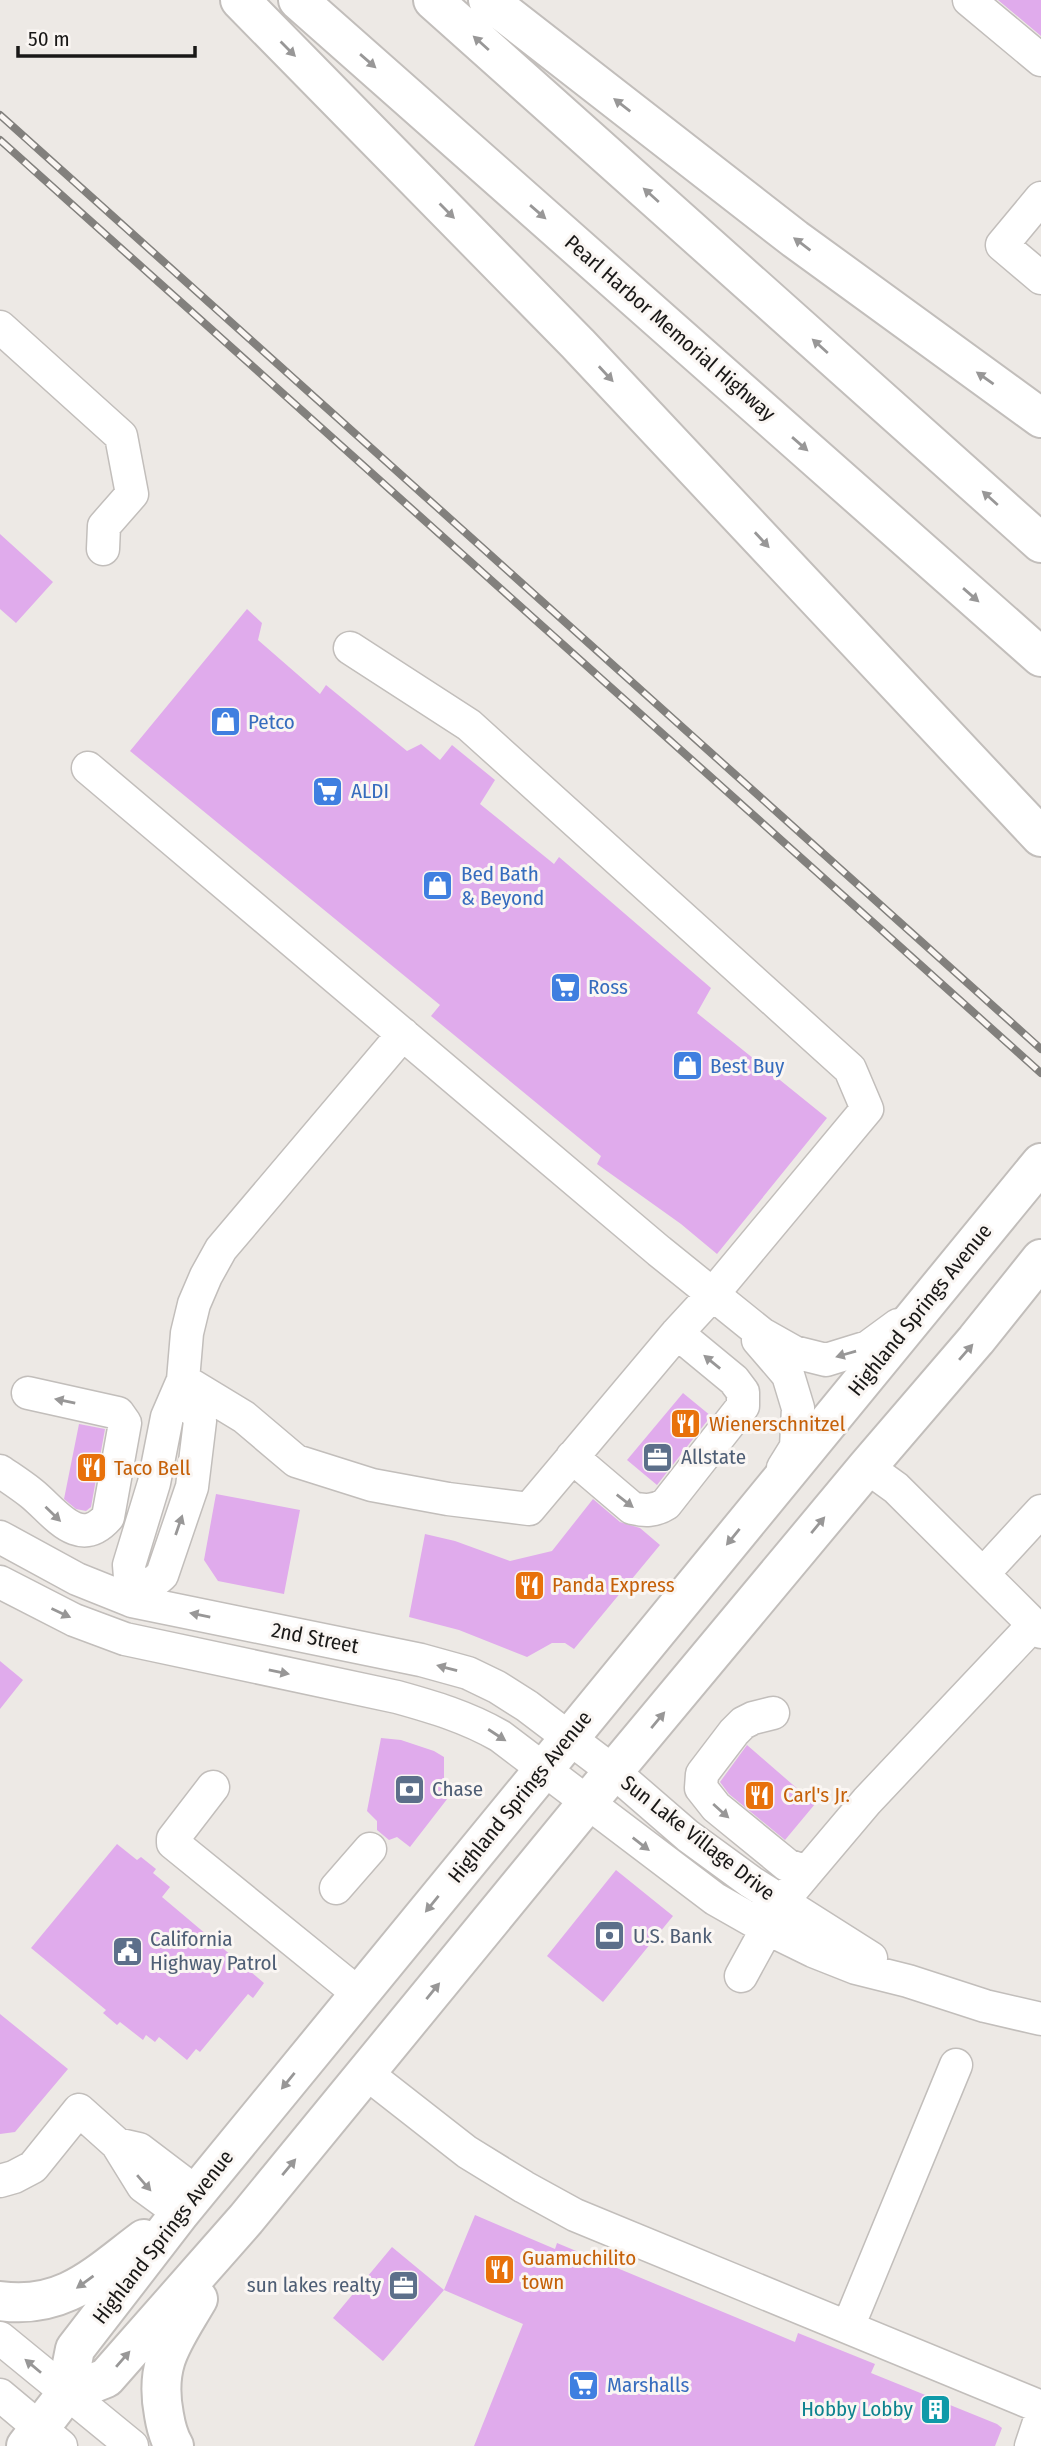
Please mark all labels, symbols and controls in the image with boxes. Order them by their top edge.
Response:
scale bar [18,14,194,58]
text: 50 m [28,26,70,52]
one-way arrow [472,35,490,51]
one-way arrow [279,40,296,57]
one-way arrow [359,53,376,69]
one-way arrow [613,97,631,112]
one-way arrow [643,187,660,203]
one-way arrow [439,202,455,219]
one-way arrow [529,204,547,220]
street label: Pearl Harbor Memorial Highway [559,229,781,427]
one-way arrow [792,237,811,251]
one-way arrow [812,339,829,354]
one-way arrow [598,365,614,382]
one-way arrow [976,372,994,386]
one-way arrow [791,436,809,452]
one-way arrow [981,490,999,506]
one-way arrow [753,531,769,548]
one-way arrow [962,587,979,602]
shop icon: Petco [208,705,242,739]
place label: Petco [248,709,295,735]
supermarket icon: ALDI [311,774,345,808]
place label: ALDI [351,778,389,804]
place label: Bed Bath & Beyond [461,861,544,911]
shop icon: Bed Bath & Beyond [421,869,455,903]
supermarket icon: Ross [548,970,582,1004]
place label: Ross [588,974,628,1000]
shop icon: Best Buy [670,1049,704,1083]
place label: Best Buy [710,1053,785,1079]
street label: Highland Springs Avenue [843,1219,997,1401]
one-way arrow [958,1343,974,1361]
one-way arrow [835,1349,856,1359]
one-way arrow [704,1355,721,1370]
one-way arrow [54,1396,76,1407]
restaurant icon: Wienerschnitzel [669,1407,703,1441]
place label: Wienerschnitzel [709,1411,846,1437]
office icon: Allstate [641,1440,675,1474]
place label: Allstate [681,1444,746,1470]
restaurant icon: Taco Bell [74,1451,108,1485]
place label: Taco Bell [114,1455,191,1481]
one-way arrow [615,1493,633,1508]
one-way arrow [44,1505,61,1522]
one-way arrow [174,1514,185,1535]
one-way arrow [810,1517,825,1534]
one-way arrow [726,1529,741,1546]
restaurant icon: Panda Express [512,1568,546,1602]
place label: Panda Express [552,1572,675,1598]
one-way arrow [50,1608,71,1619]
one-way arrow [189,1610,211,1621]
street label: 2nd Street [269,1617,361,1659]
one-way arrow [436,1662,457,1672]
one-way arrow [268,1666,290,1677]
street label: Highland Springs Avenue [443,1706,597,1888]
one-way arrow [650,1711,665,1729]
one-way arrow [487,1728,506,1741]
street label: Sun Lake Village Drive [616,1770,780,1906]
bank icon: Chase [392,1772,426,1806]
place label: Chase [432,1776,483,1802]
restaurant icon: Carl's Jr. [743,1778,777,1812]
place label: Carl's Jr. [783,1782,850,1808]
one-way arrow [712,1802,729,1818]
one-way arrow [632,1837,650,1852]
one-way arrow [424,1895,439,1913]
bank icon: U.S. Bank [593,1919,627,1953]
place label: U.S. Bank [633,1923,712,1949]
place label: California Highway Patrol [150,1926,278,1976]
public building icon: California Highway Patrol [110,1934,144,1968]
one-way arrow [426,1982,441,2000]
one-way arrow [281,2072,296,2089]
street label: Highland Springs Avenue [87,2145,239,2329]
one-way arrow [281,2158,296,2175]
one-way arrow [136,2174,152,2192]
place label: Guamuchilito town [522,2245,636,2295]
restaurant icon: Guamuchilito town [482,2253,516,2287]
office icon: sun lakes realty [387,2268,421,2302]
place label: sun lakes realty [247,2272,382,2298]
one-way arrow [76,2275,94,2289]
one-way arrow [115,2350,131,2368]
one-way arrow [25,2359,42,2374]
supermarket icon: Marshalls [567,2368,601,2402]
place label: Marshalls [607,2372,689,2398]
building icon: Hobby Lobby [919,2392,953,2426]
place label: Hobby Lobby [801,2396,914,2422]

